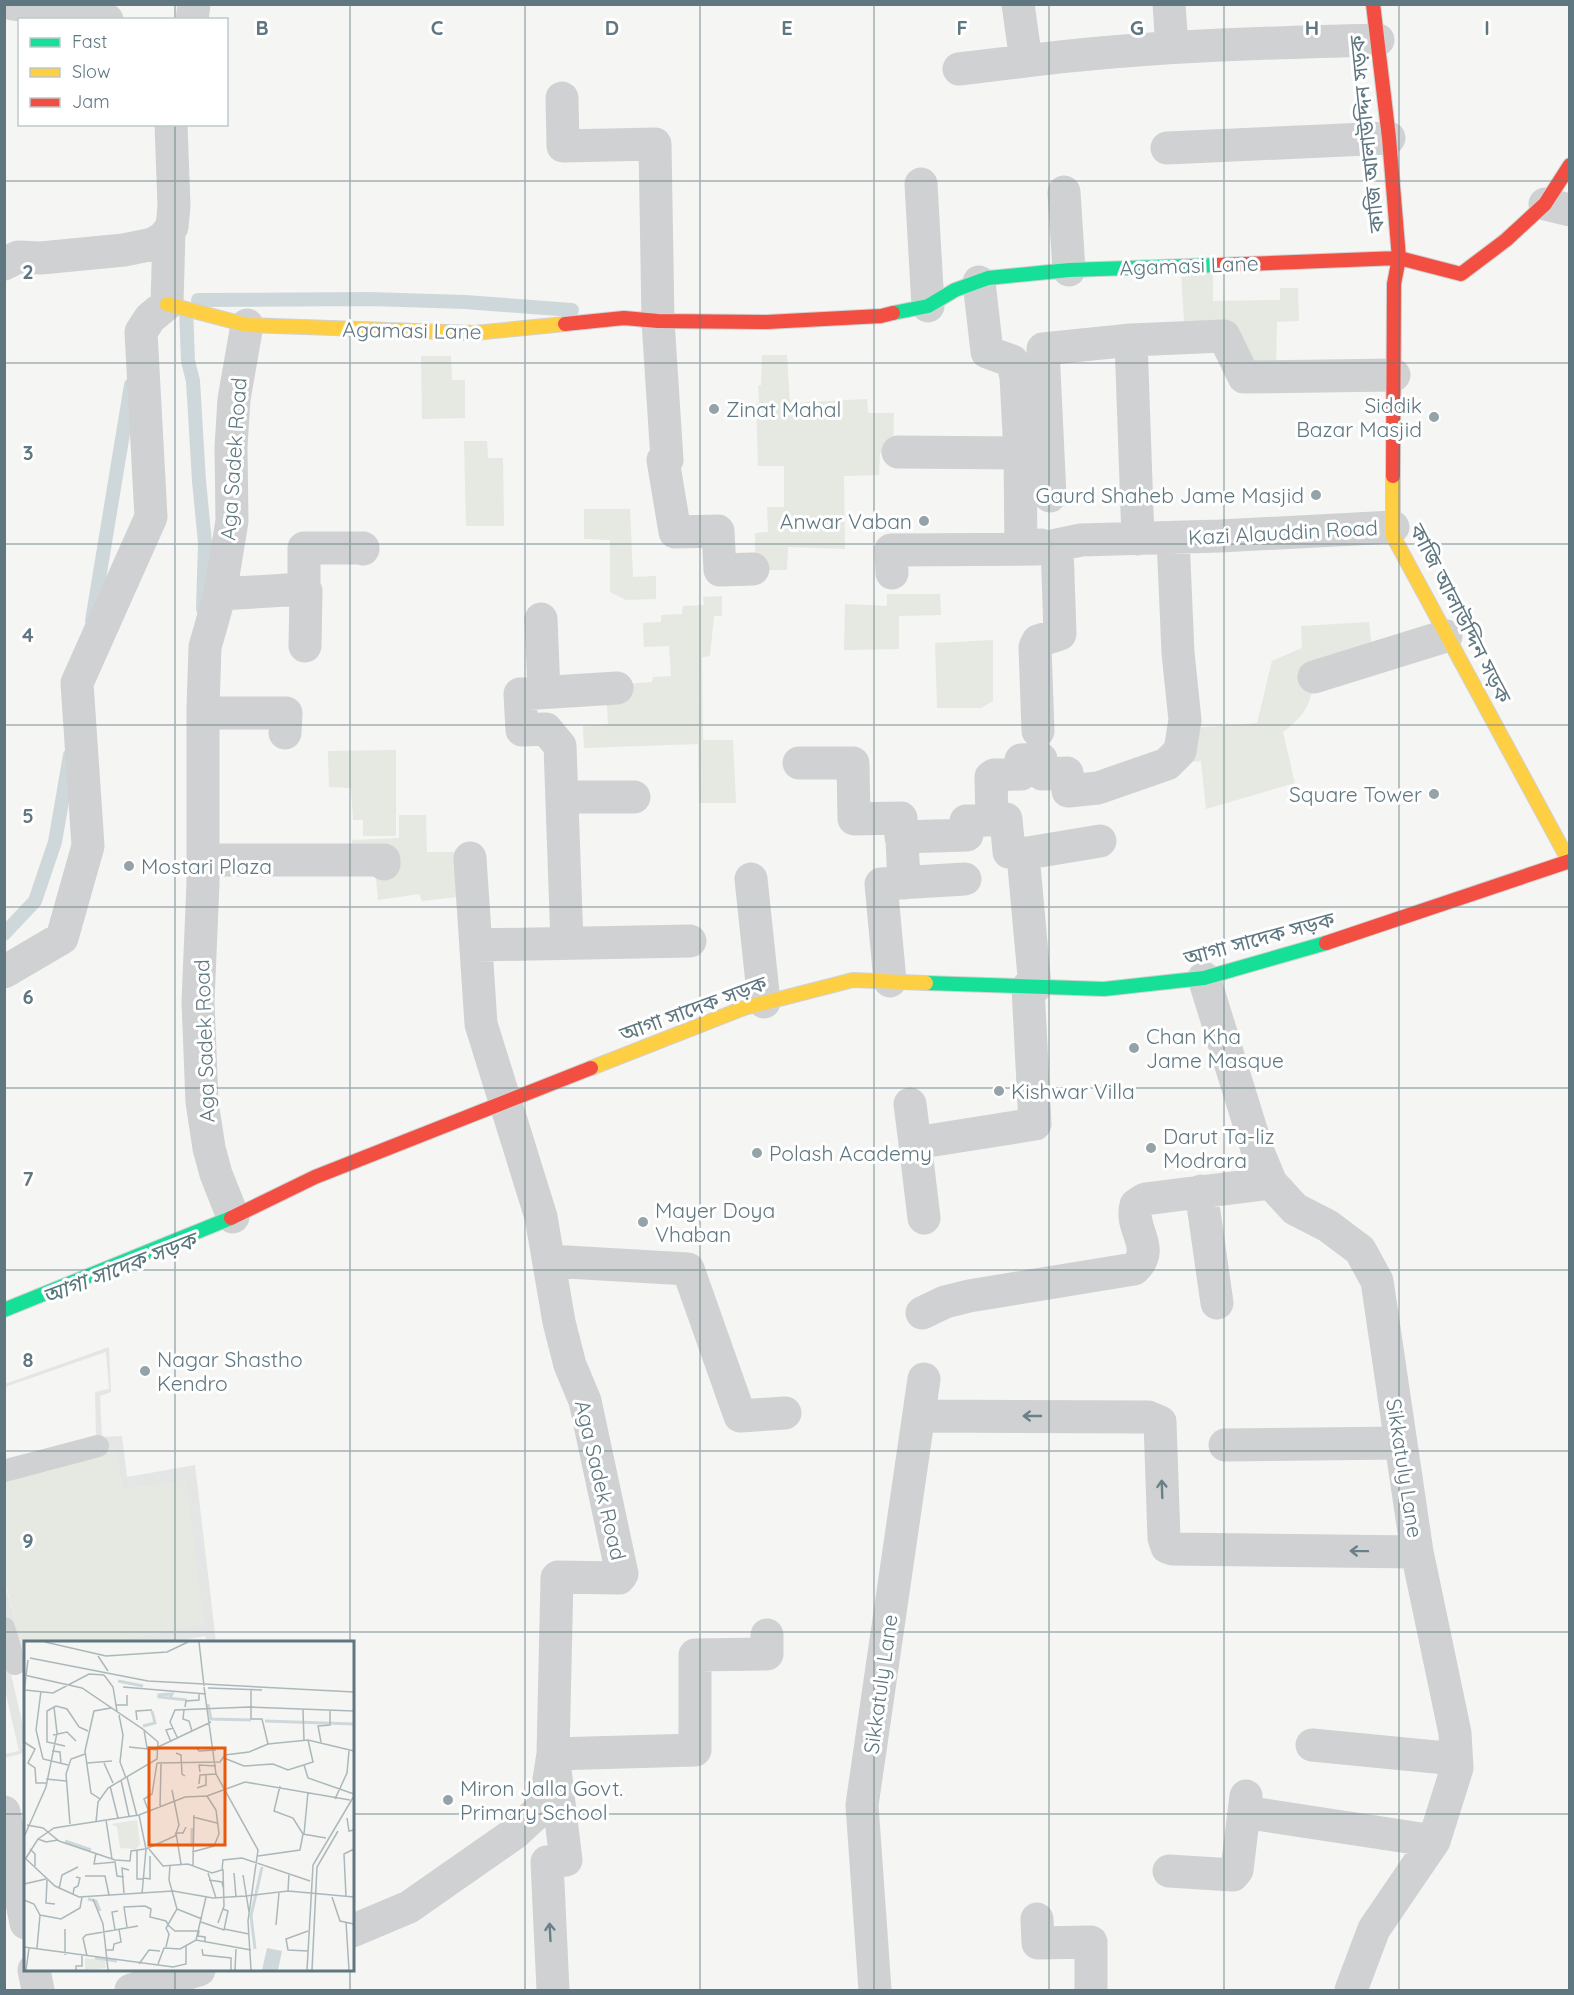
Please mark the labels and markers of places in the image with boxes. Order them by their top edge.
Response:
place label: Siddik Bazar Masjid [1296,392,1422,442]
place label: Zinat Mahal [726,396,841,422]
marker: Zinat Mahal [707,402,721,416]
marker: Siddik Bazar Masjid [1427,410,1441,424]
place label: Gaurd Shaheb Jame Masjid [1036,482,1304,508]
marker: Gaurd Shaheb Jame Masjid [1309,488,1323,502]
place label: Anwar Vaban [780,508,912,534]
marker: Anwar Vaban [917,514,931,528]
place label: Square Tower [1289,781,1422,807]
marker: Square Tower [1427,787,1441,801]
place label: Mostari Plaza [141,853,272,879]
marker: Mostari Plaza [122,859,136,873]
place label: Chan Kha Jame Masque [1146,1023,1284,1073]
marker: Chan Kha Jame Masque [1127,1041,1141,1055]
place label: Kishwar Villa [1011,1078,1135,1104]
marker: Kishwar Villa [992,1084,1006,1098]
place label: Darut Ta-liz Modrara [1163,1123,1275,1173]
place label: Polash Academy [769,1140,932,1166]
marker: Darut Ta-liz Modrara [1144,1141,1158,1155]
marker: Polash Academy [750,1146,764,1160]
place label: Mayer Doya Vhaban [655,1197,775,1247]
marker: Mayer Doya Vhaban [636,1215,650,1229]
place label: Nagar Shastho Kendro [157,1346,303,1396]
marker: Nagar Shastho Kendro [138,1364,152,1378]
place label: Miron Jalla Govt. Primary School [460,1775,623,1825]
marker: Miron Jalla Govt. Primary School [441,1793,455,1807]

